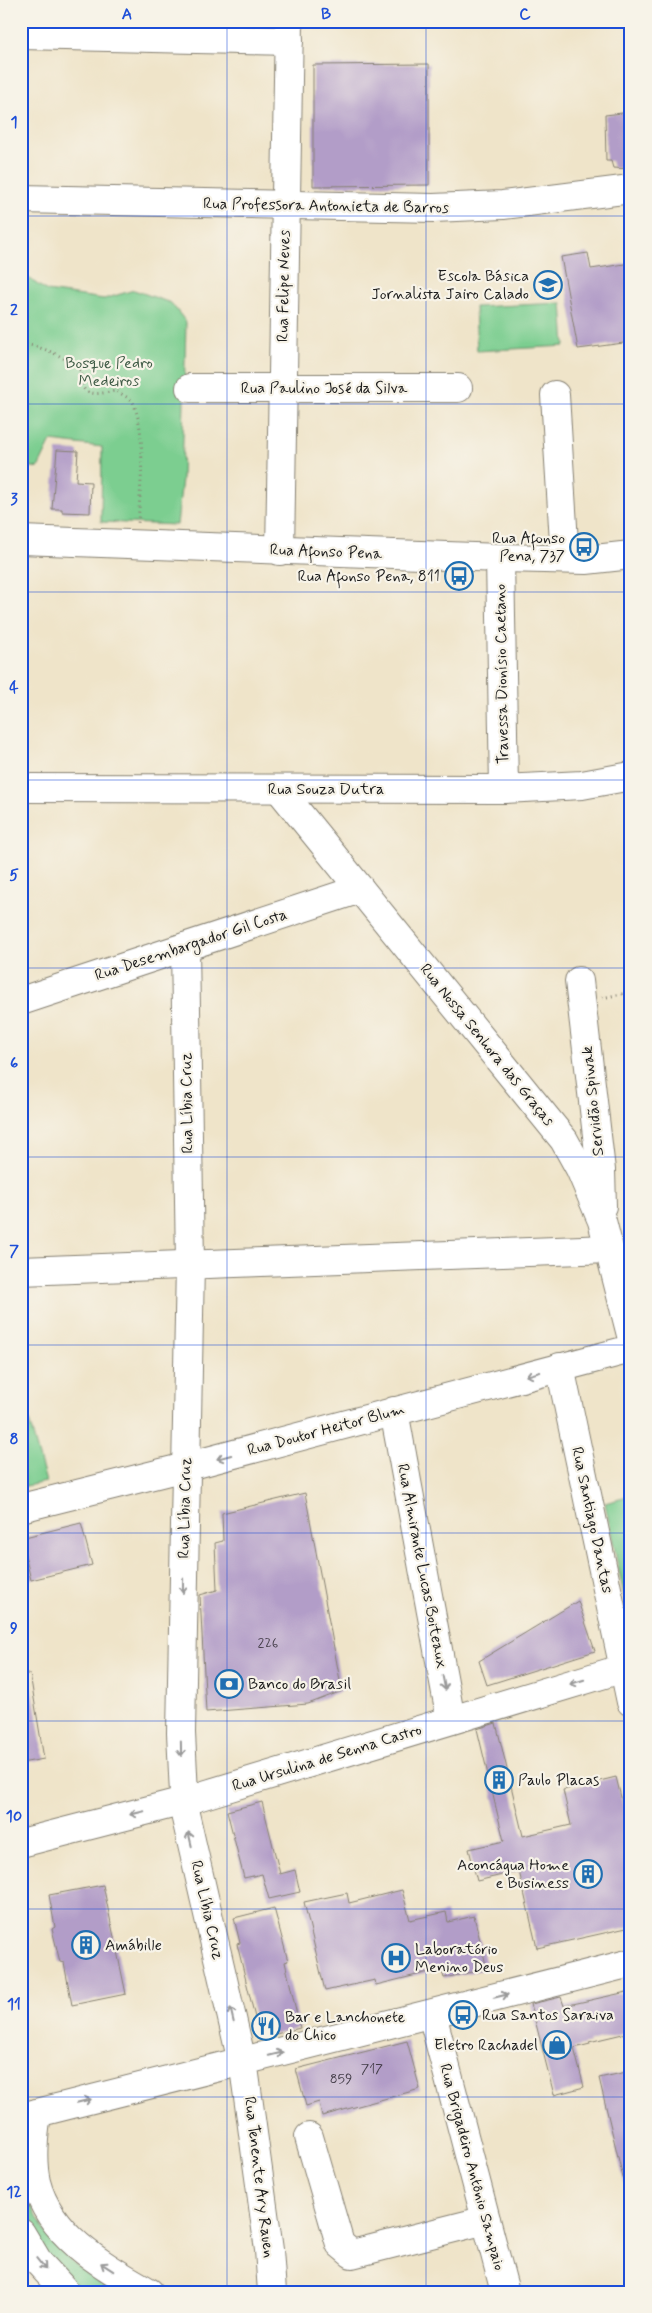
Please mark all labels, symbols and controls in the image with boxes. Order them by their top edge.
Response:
text: A [122,4,132,25]
text: B [321,4,331,25]
text: C [519,4,531,25]
text: 1 [10,112,18,133]
street label: Rua Professora Antonieta de Barros [203,193,449,219]
street label: Rua Felipe Neves [273,230,295,342]
place label: Escola Básica Jornalista Jairo Calado [371,266,529,305]
school or university icon: Escola Básica Jornalista Jairo Calado [533,270,563,300]
text: 2 [10,300,18,321]
park label: Bosque Pedro Medeiros [65,353,153,392]
street label: Rua Paulino José da Silva [241,378,408,399]
text: 3 [10,489,18,510]
place label: Rua Afonso Pena, 737 [492,528,565,567]
bus stop icon: Rua Afonso Pena, 737 [569,532,599,562]
street label: Rua Afonso Pena [269,540,383,566]
bus stop icon: Rua Afonso Pena, 811 [444,561,474,591]
place label: Rua Afonso Pena, 811 [297,566,440,589]
street label: Travessa Dionísio Caetano [490,584,514,764]
text: 4 [9,677,19,698]
street label: Rua Souza Dutra [268,779,384,800]
text: 5 [9,865,19,886]
street label: Rua Desembargador Gil Costa [92,904,290,987]
street label: Rua Nossa Senhora das Graças [415,959,559,1131]
street label: Servidão Spiwak [577,1045,609,1157]
street label: Rua Líbia Cruz [176,1052,198,1154]
text: 6 [10,1053,18,1074]
text: 7 [9,1241,19,1262]
one-way arrow [525,1370,541,1380]
street label: Rua Doutor Heitor Blum [245,1399,407,1461]
text: 8 [9,1429,19,1450]
street label: Rua Santiago Dantas [566,1445,618,1595]
one-way arrow [216,1453,232,1462]
street label: Rua Líbia Cruz [174,1457,196,1559]
street label: Rua Almirante Lucas Boiteaux [392,1462,452,1670]
one-way arrow [178,1578,188,1594]
text: 9 [10,1618,18,1639]
house number: 226 [258,1634,278,1652]
bank icon: Banco do Brasil [214,1669,244,1699]
place label: Banco do Brasil [248,1674,351,1695]
one-way arrow [440,1675,450,1691]
one-way arrow [569,1678,585,1688]
street label: Rua Ursulina de Senna Castro [230,1719,425,1797]
one-way arrow [176,1740,186,1756]
building icon: Paulo Placas [484,1765,514,1795]
place label: Paulo Placas [518,1770,599,1791]
text: 10 [6,1806,22,1827]
one-way arrow [129,1809,145,1818]
one-way arrow [185,1832,194,1848]
place label: Aconcágua Home e Business [457,1855,569,1894]
street label: Rua Líbia Cruz [185,1858,229,1962]
building icon: Aconcágua Home e Business [573,1859,603,1889]
building icon: Amábille [71,1930,101,1960]
place label: Amábille [105,1935,162,1956]
place label: Laboratório Menino Deus [415,1939,503,1978]
hospital icon: Laboratório Menino Deus [381,1943,411,1973]
one-way arrow [493,1991,509,2000]
text: 11 [7,1994,21,2015]
bus stop icon: Rua Santos Saraiva [448,2000,478,2030]
place label: Rua Santos Saraiva [482,2005,614,2026]
one-way arrow [227,2007,236,2023]
place label: Bar e Lanchonete do Chico [285,2007,406,2046]
restaurant icon: Bar e Lanchonete do Chico [251,2011,281,2041]
shop icon: Eletro Rachadel [542,2030,572,2060]
place label: Eletro Rachadel [434,2035,538,2056]
one-way arrow [268,2048,284,2058]
house number: 717 [361,2060,383,2078]
street label: Rua Brigadeiro Antônio Sampaio [433,2061,510,2273]
house number: 859 [330,2070,352,2088]
one-way arrow [76,2095,92,2105]
street label: Rua Tenente Ary Rauen [239,2095,279,2259]
text: 12 [6,2182,22,2203]
one-way arrow [36,2257,47,2270]
one-way arrow [100,2262,114,2272]

